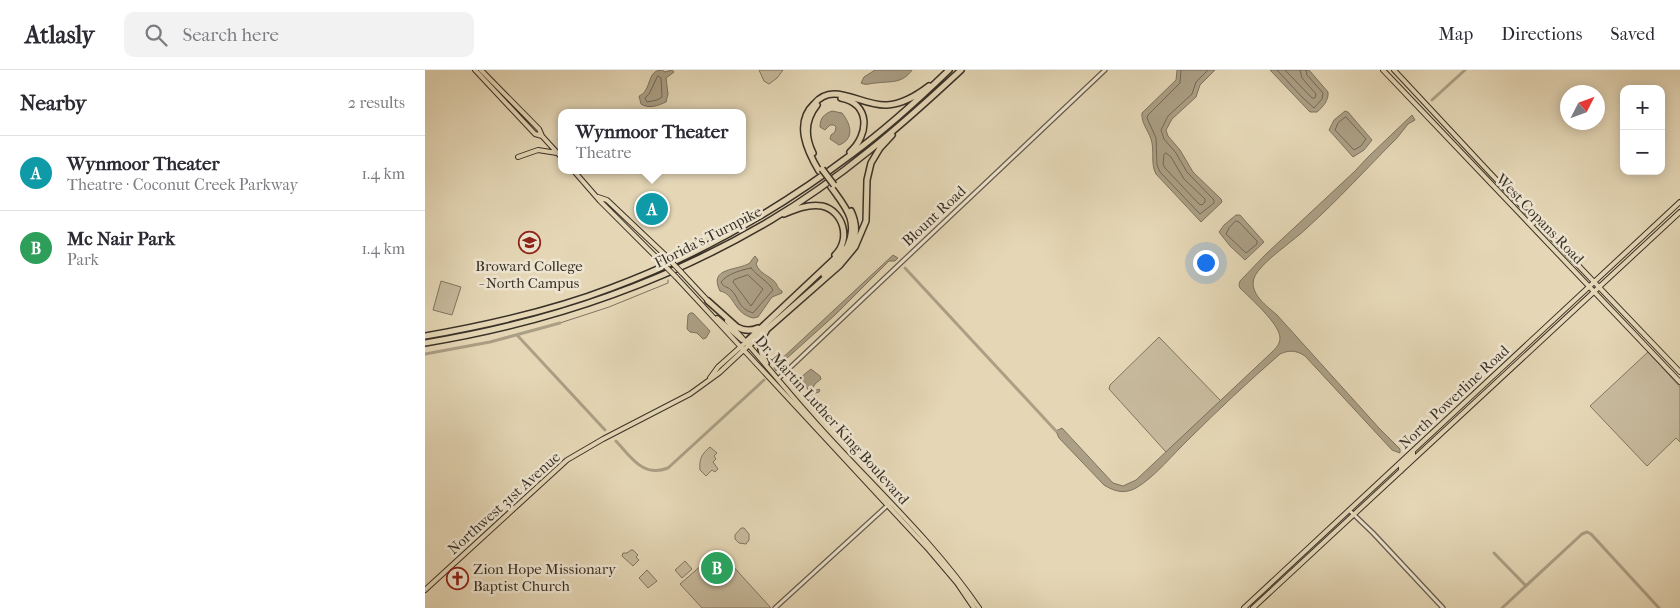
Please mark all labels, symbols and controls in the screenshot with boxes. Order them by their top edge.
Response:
search box [124,12,474,57]
text: Atlasly [25,21,94,49]
icon: search [142,21,170,49]
text: Search here [182,24,279,46]
text: Map [1439,24,1473,45]
text: Directions [1501,24,1582,45]
text: Saved [1610,24,1655,45]
north arrow [1560,85,1605,130]
map controls [1620,85,1665,175]
button: + [1620,85,1665,130]
text: Nearby [20,91,86,115]
text: 2 results [348,93,405,112]
popup [558,109,746,174]
text: Wynmoor Theater [576,121,728,143]
button: − [1620,130,1665,175]
text: Theatre [576,143,631,162]
text: Wynmoor Theater [67,153,220,175]
text: A [31,164,41,183]
text: 1.4 km [361,164,405,183]
street label: West Copans Road [1492,169,1588,269]
text: Theatre · Coconut Creek Parkway [67,175,298,194]
street label: Blount Road [898,181,970,250]
pin: A [636,190,668,228]
street label: Florida's Turnpike [651,202,765,272]
text: Mc Nair Park [67,228,175,250]
school or university icon: Broward College - North Campus [517,231,541,255]
text: B [31,239,41,258]
text: 1.4 km [361,239,405,258]
text: Park [67,250,99,269]
your location [1193,250,1219,276]
place label: Broward College - North Campus [475,257,583,292]
street label: Dr. Martin Luther King Boulevard [751,332,913,509]
street label: North Powerline Road [1395,341,1513,453]
street label: Northwest 31st Avenue [444,447,564,558]
pin: B [701,549,733,587]
place label: Zion Hope Missionary Baptist Church [473,560,617,595]
church icon: Zion Hope Missionary Baptist Church [445,566,469,590]

